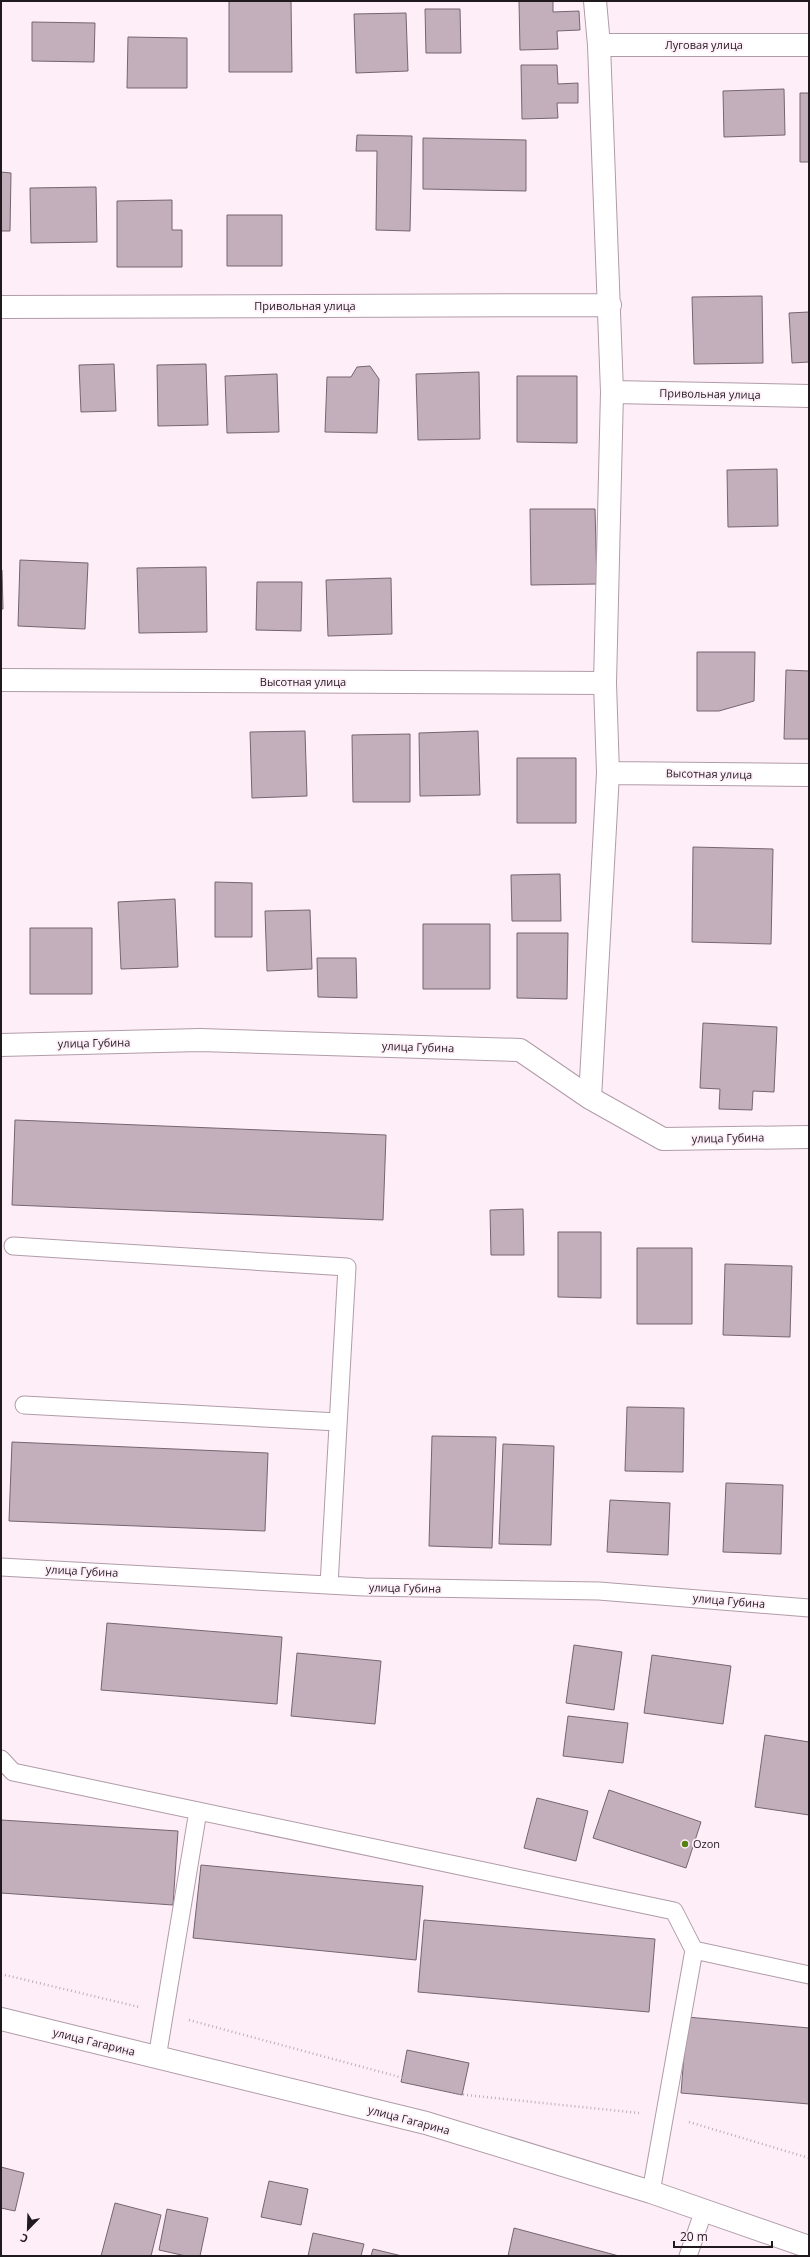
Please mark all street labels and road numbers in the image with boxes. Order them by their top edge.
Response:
street label: Луговая улица [665,37,743,52]
street label: Привольная улица [254,298,356,313]
street label: Привольная улица [659,385,761,402]
street label: Высотная улица [260,674,346,689]
street label: Высотная улица [666,765,752,782]
street label: улица Губина [58,1034,130,1051]
street label: улица Губина [382,1038,455,1055]
street label: улица Губина [692,1129,764,1146]
street label: улица Губина [45,1561,119,1580]
street label: улица Губина [369,1579,441,1596]
street label: улица Губина [692,1590,766,1611]
street label: улица Гагарина [51,2024,137,2059]
street label: улица Гагарина [367,2101,452,2138]

